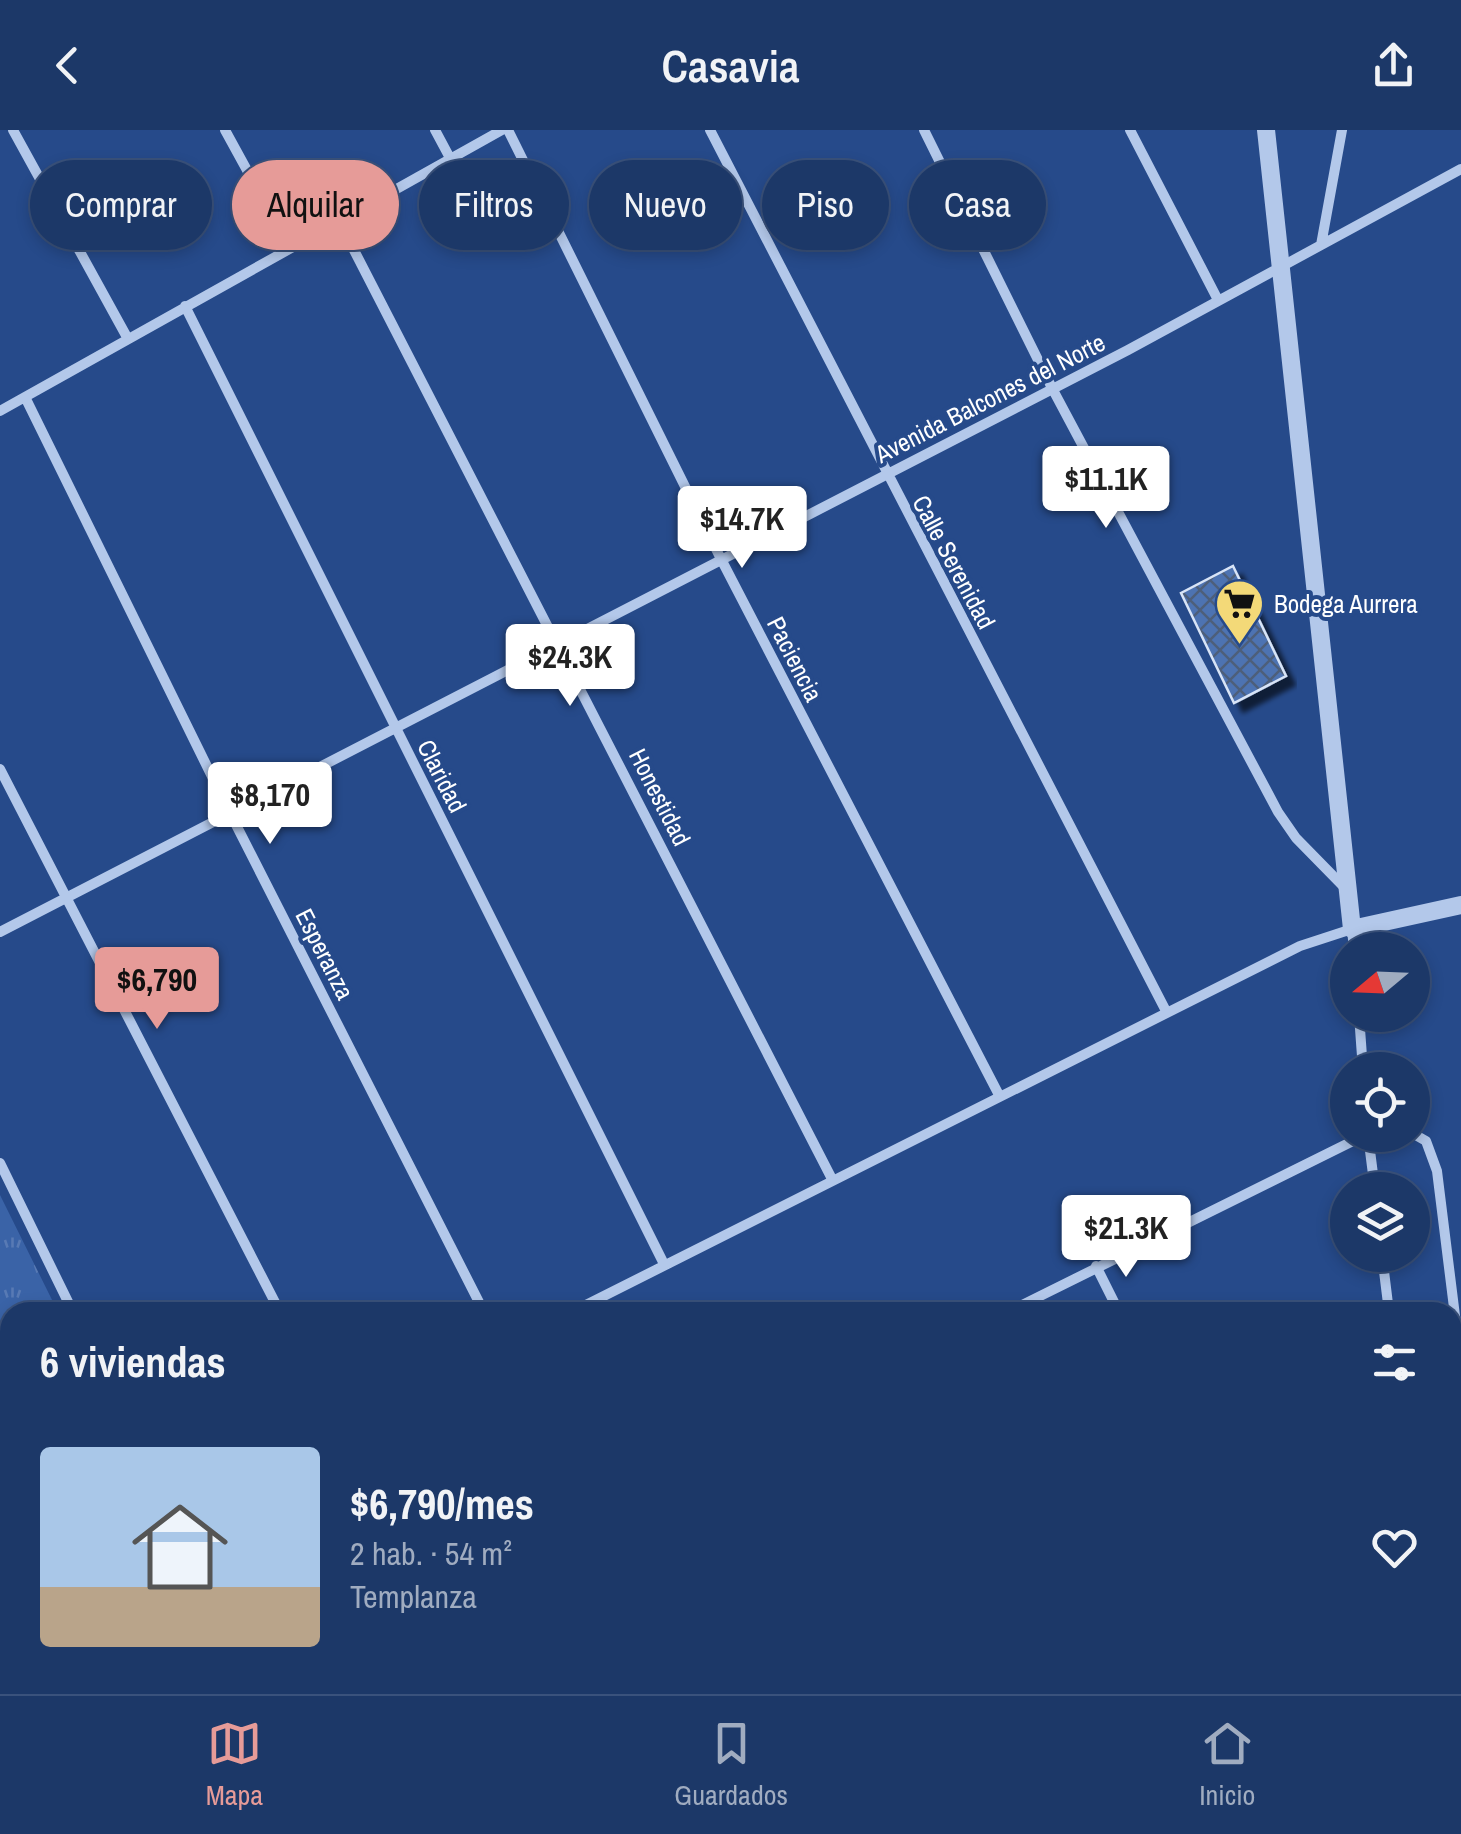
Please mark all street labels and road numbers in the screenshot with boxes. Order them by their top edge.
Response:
street label: Avenida Balcones del Norte [868,325,1111,471]
street label: Calle Serenidad [904,489,1004,635]
street label: Paciencia [759,611,831,708]
street label: Claridad [409,734,475,818]
street label: Honestidad [621,743,699,851]
street label: Esperanza [288,903,363,1006]

